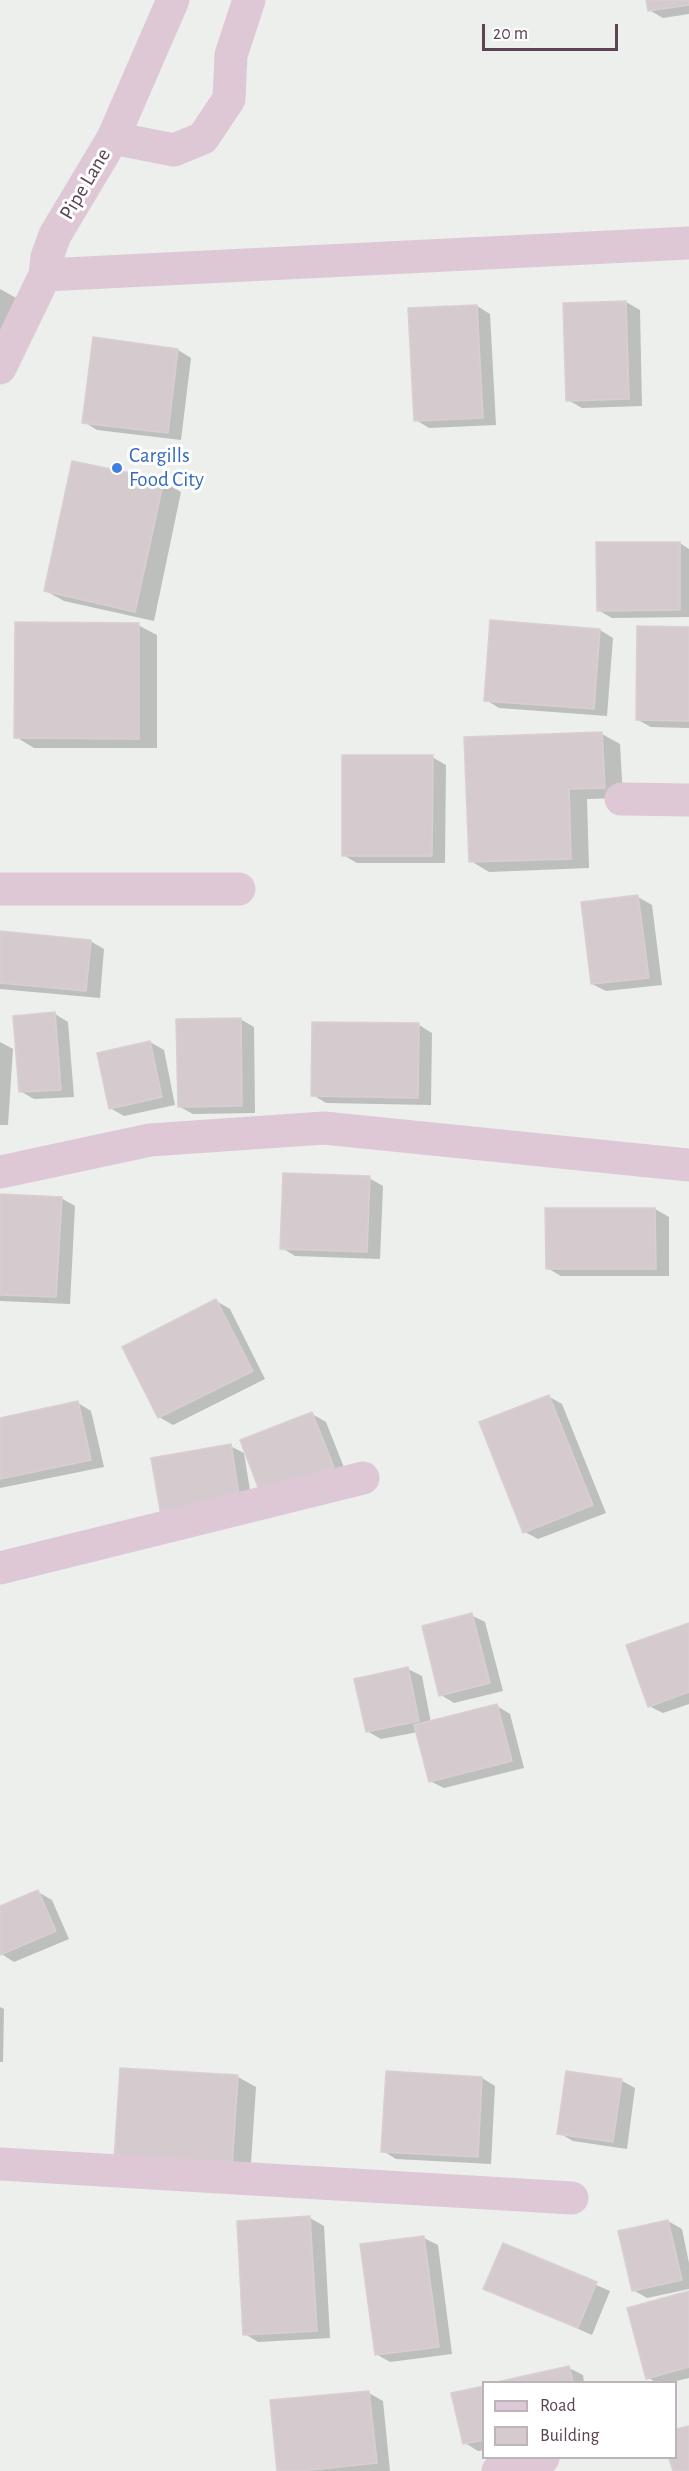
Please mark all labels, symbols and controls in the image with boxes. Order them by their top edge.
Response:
scale bar [485,12,622,50]
text: 20 m [493,25,528,43]
street label: Pipe Lane [54,144,116,224]
place label: Cargills Food City [129,443,204,493]
marker: Cargills Food City [110,461,124,475]
legend [482,2381,677,2459]
text: Road [540,2397,576,2415]
text: Building [540,2427,599,2445]

